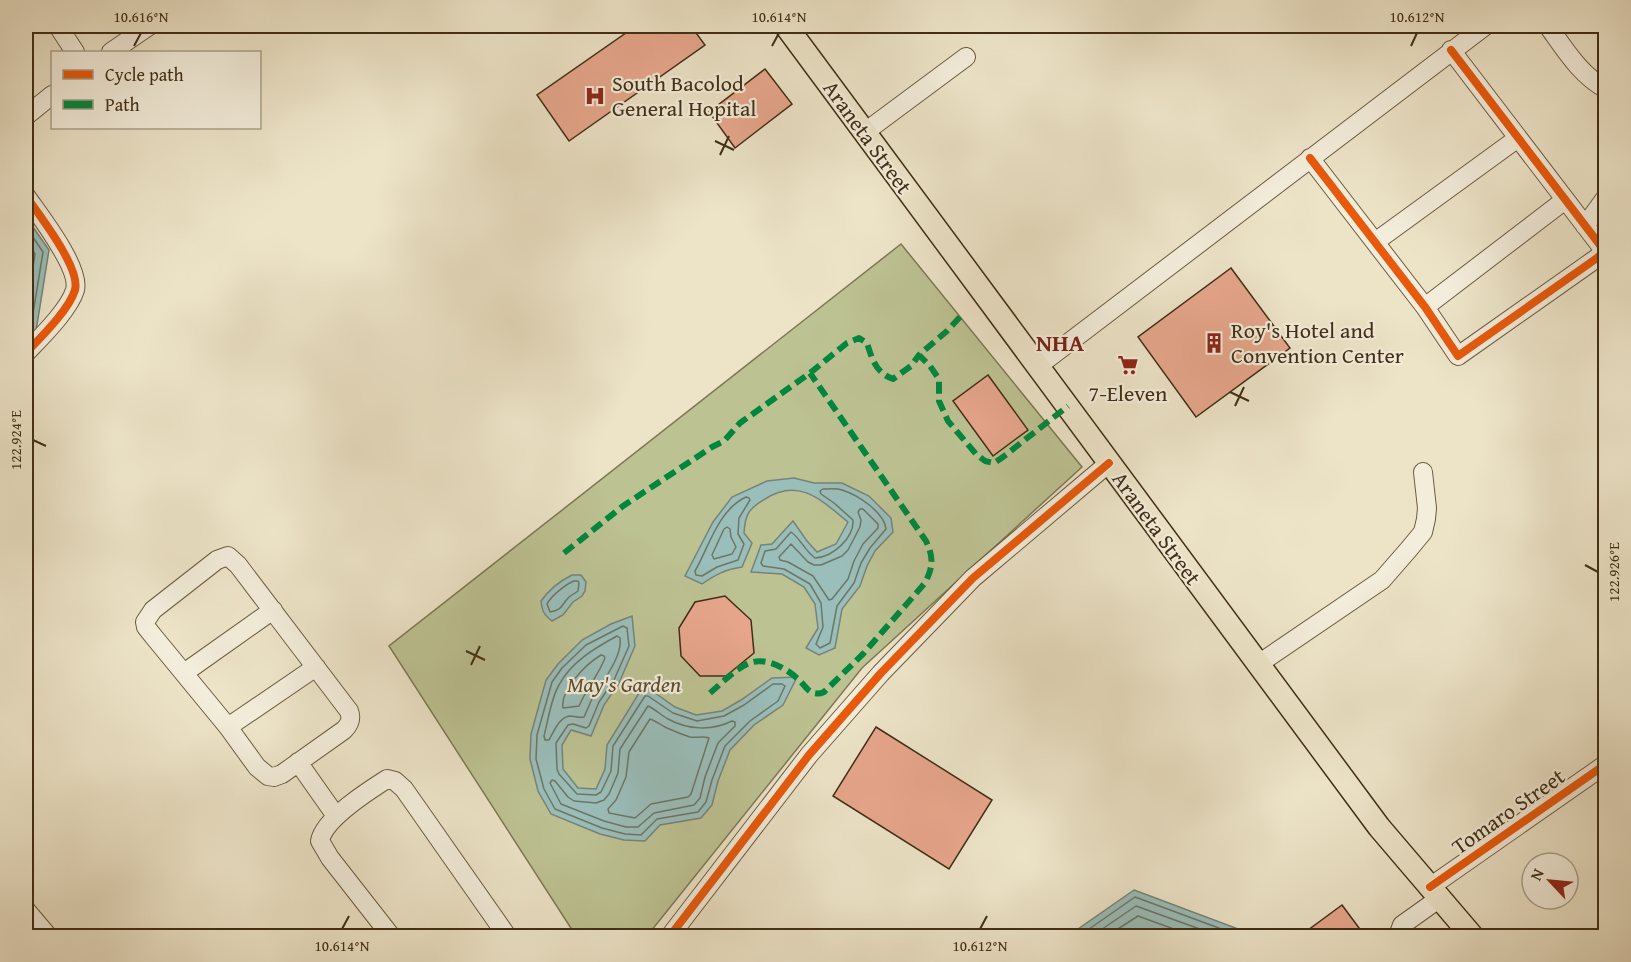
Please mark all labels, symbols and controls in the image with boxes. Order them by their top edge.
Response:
text: 10.616°N [114,6,169,27]
text: 10.614°N [752,6,807,27]
text: 10.612°N [1390,6,1445,27]
legend [51,51,261,129]
text: Cycle path [105,61,184,88]
place label: South Bacolod General Hopital [612,67,756,124]
street label: Araneta Street [816,73,920,201]
hospital icon: South Bacolod General Hopital [583,84,607,108]
text: Path [105,91,140,118]
place label: Roy's Hotel and Convention Center [1231,314,1404,371]
district label: NHA [1036,325,1085,360]
building icon: Roy's Hotel and Convention Center [1202,331,1226,355]
supermarket icon: 7-Eleven [1116,353,1140,377]
place label: 7-Eleven [1089,377,1168,409]
text: 122.924°E [5,410,26,470]
street label: Araneta Street [1105,464,1209,592]
text: 122.926°E [1603,542,1624,602]
park label: May's Garden [567,668,681,700]
street label: Tomaro Street [1445,760,1571,862]
north arrow [1520,851,1580,911]
text: N [1523,864,1550,884]
text: 10.614°N [315,935,370,956]
text: 10.612°N [953,935,1008,956]

